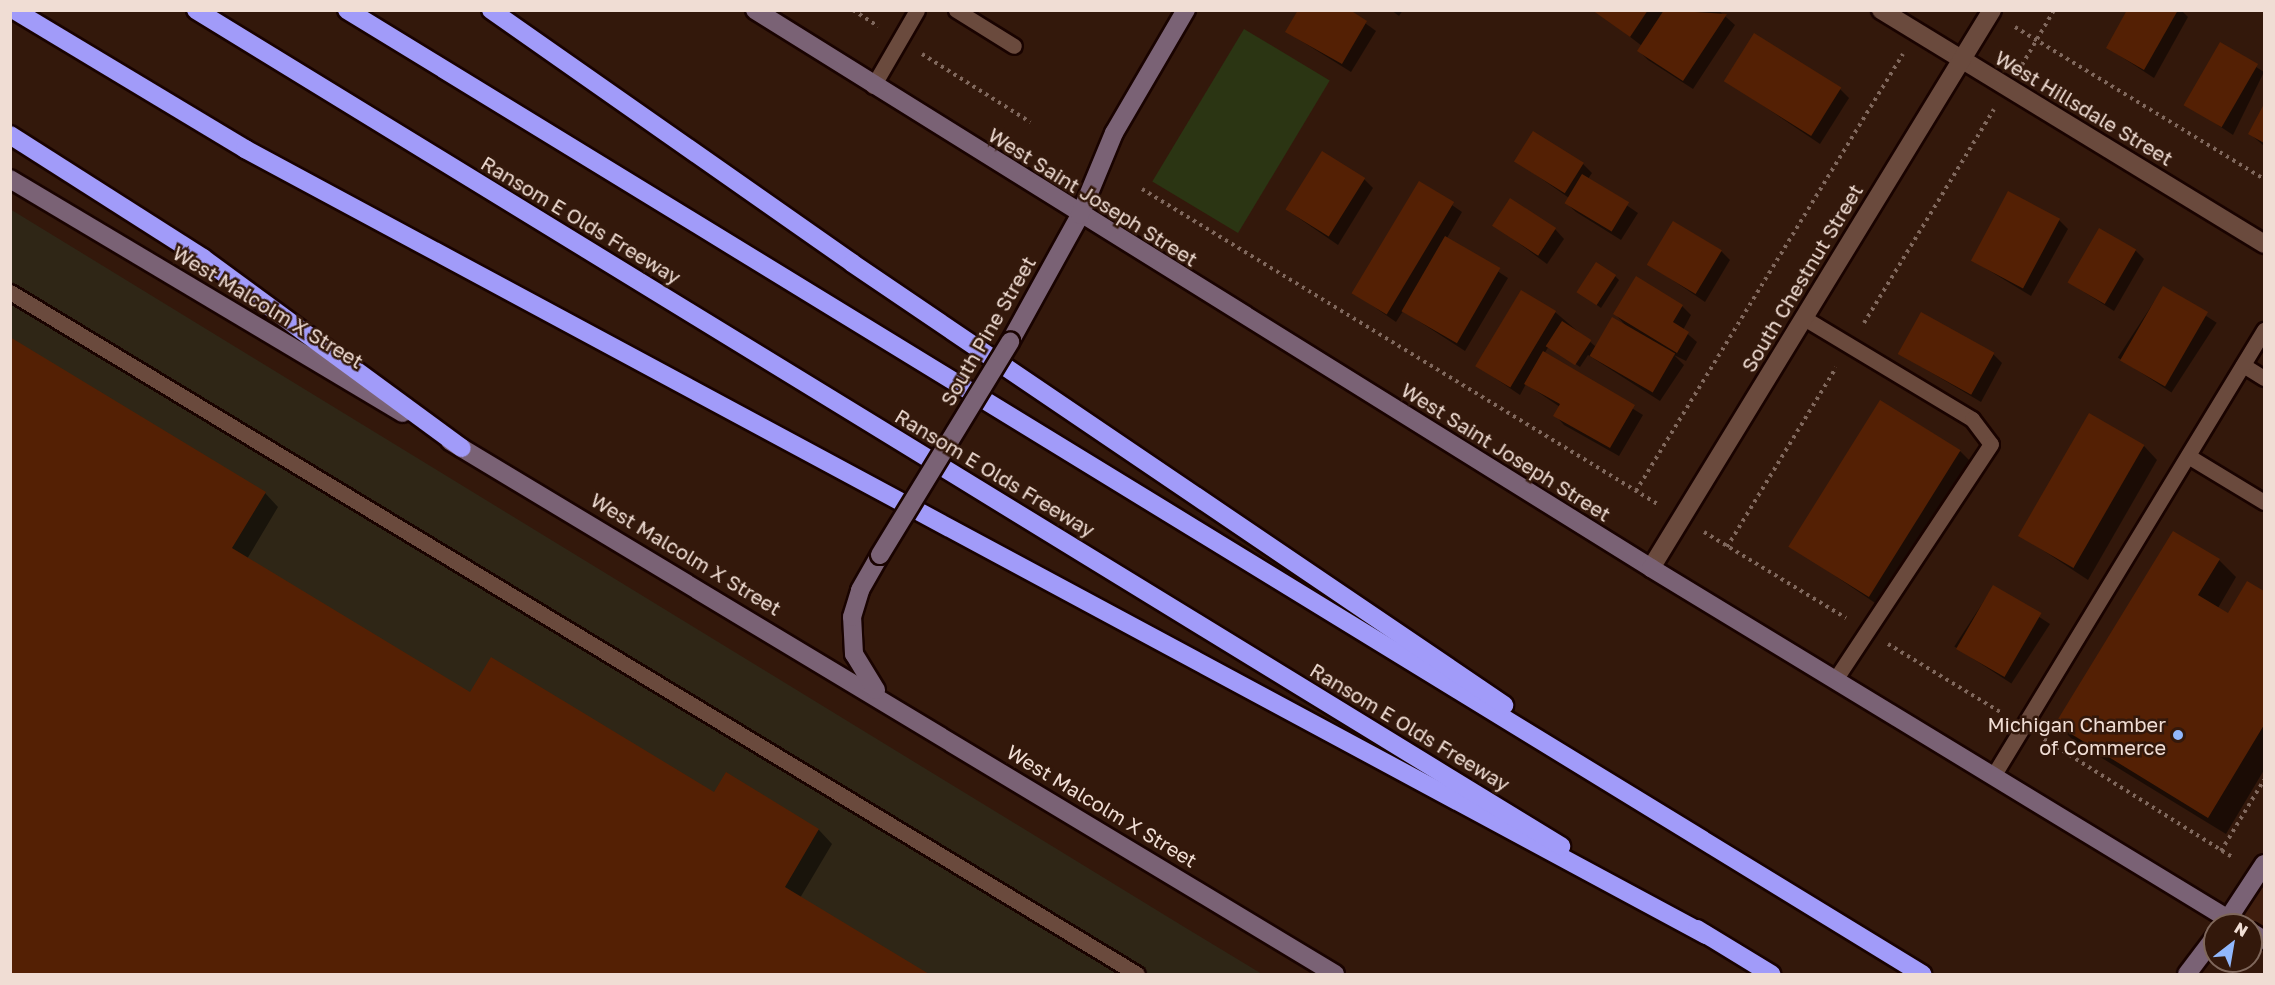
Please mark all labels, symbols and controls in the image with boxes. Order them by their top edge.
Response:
street label: West Hillsdale Street [1991,45,2177,171]
street label: West Saint Joseph Street [984,123,1202,271]
street label: Ransom E Olds Freeway [477,151,685,289]
street label: South Chestnut Street [1736,180,1868,376]
street label: West Malcolm X Street [169,241,367,373]
street label: South Pine Street [935,252,1041,410]
street label: West Saint Joseph Street [1397,378,1615,526]
street label: Ransom E Olds Freeway [891,404,1099,542]
street label: West Malcolm X Street [587,488,785,620]
street label: Ransom E Olds Freeway [1306,658,1514,796]
place label: Michigan Chamber of Commerce [1987,712,2166,759]
marker: Michigan Chamber of Commerce [2171,728,2185,742]
street label: West Malcolm X Street [1003,740,1201,872]
north arrow [2203,913,2263,973]
text: N [2231,918,2252,941]

